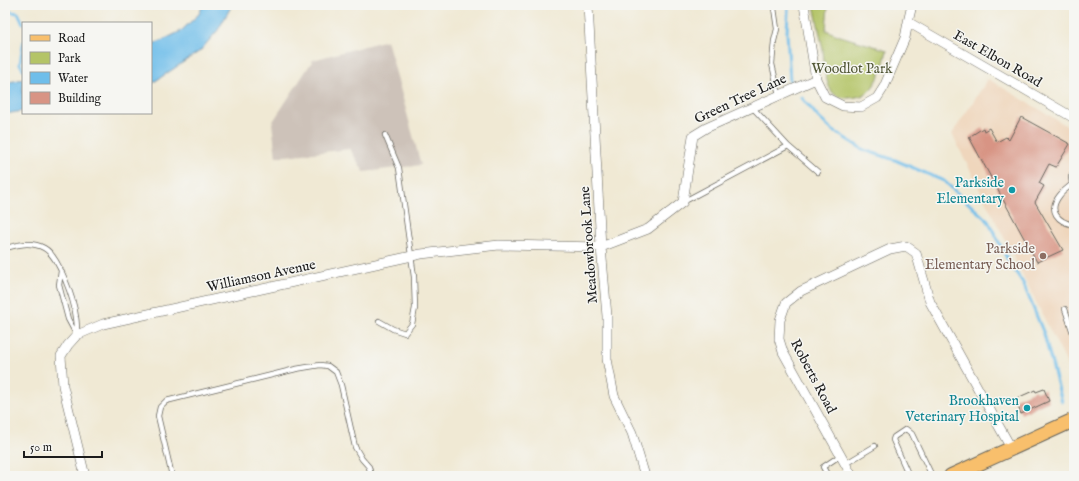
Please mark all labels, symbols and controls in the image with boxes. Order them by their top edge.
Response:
legend [22,22,152,114]
street label: East Elbon Road [950,26,1045,92]
text: Road [58,31,86,46]
text: Park [58,51,81,66]
park label: Woodlot Park [812,60,893,78]
street label: Green Tree Lane [691,69,790,128]
text: Water [58,71,89,86]
text: Building [58,91,102,106]
place label: Parkside Elementary [937,174,1005,208]
street label: Meadowbrook Lane [576,185,602,304]
marker: Parkside Elementary [1007,185,1017,195]
place label: Parkside Elementary School [925,240,1036,274]
marker: Parkside Elementary School [1038,251,1048,261]
street label: Williamson Avenue [205,256,318,296]
street label: Roberts Road [786,336,840,417]
place label: Brookhaven Veterinary Hospital [904,392,1020,426]
marker: Brookhaven Veterinary Hospital [1022,403,1032,413]
scale bar [24,433,102,459]
text: 50 m [30,440,52,455]

